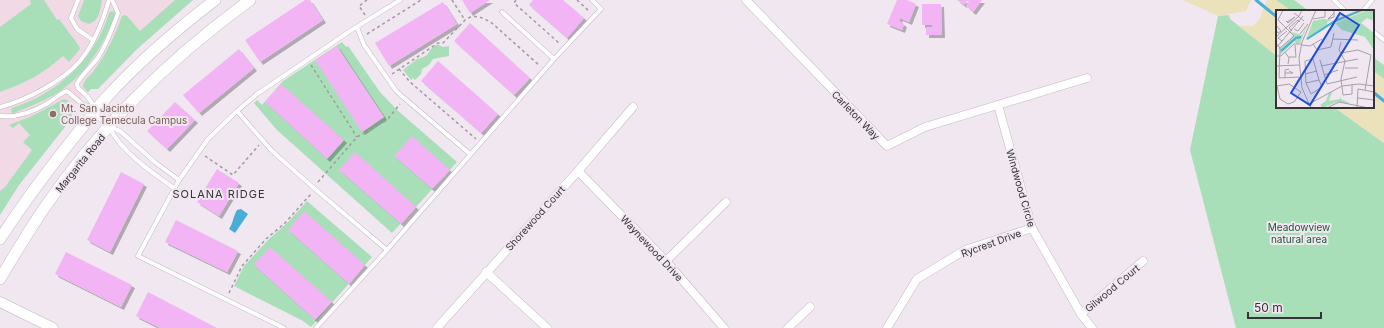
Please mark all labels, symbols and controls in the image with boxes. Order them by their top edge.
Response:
inset map [1276,10,1374,108]
street label: Carleton Way [830,88,883,142]
place label: Mt. San Jacinto College Temecula Campus [61,102,187,126]
marker: Mt. San Jacinto College Temecula Campus [48,109,58,119]
street label: Margarita Road [53,131,107,195]
street label: Windwood Circle [1004,148,1038,229]
street label: Shorewood Court [503,183,568,253]
district label: SOLANA RIDGE [172,187,266,201]
street label: Waynewood Drive [618,213,686,284]
park label: Meadowview natural area [1268,221,1330,245]
street label: Rycrest Drive [959,227,1023,259]
street label: Gilwood Court [1082,261,1142,314]
scale bar [1248,294,1321,320]
text: 50 m [1254,300,1283,315]

